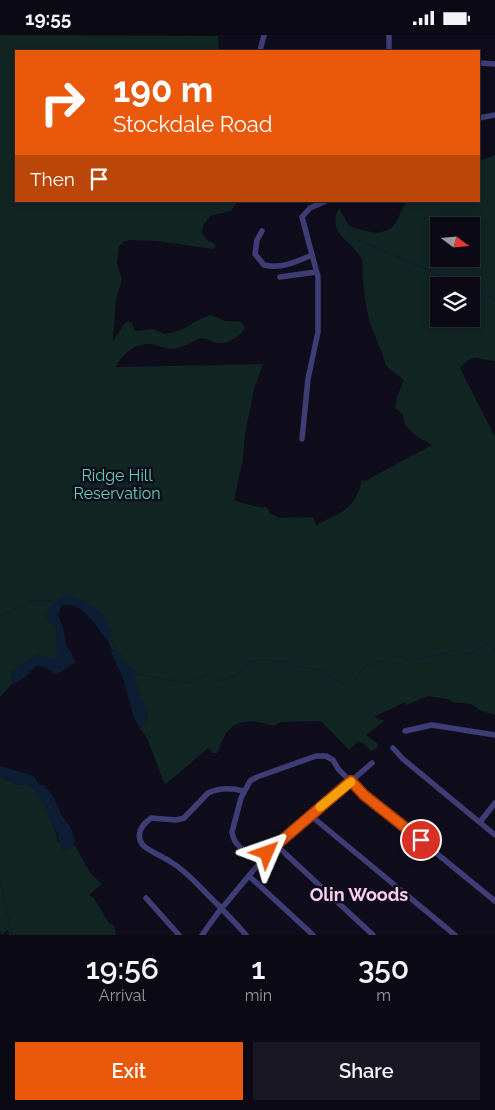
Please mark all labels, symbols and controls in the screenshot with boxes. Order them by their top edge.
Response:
text: 19:55 [25,7,71,29]
text: 190 m [113,69,213,110]
icon: right [30,70,95,135]
text: Stockdale Road [113,111,273,137]
icon: arrive [85,165,113,193]
text: Then [30,168,75,190]
north arrow [430,217,480,267]
map controls [430,217,480,327]
button: layers [430,277,480,327]
park label: Ridge Hill Reservation [74,466,161,503]
pin [400,819,442,861]
position arrow [240,826,292,878]
icon: arrive [407,826,435,854]
district label: Olin Woods [310,884,408,905]
text: 19:56 [86,951,159,986]
text: 1 [251,951,265,986]
text: 350 [358,951,409,986]
text: Arrival [99,986,146,1005]
text: min [245,986,272,1005]
text: m [376,986,391,1005]
button: Exit [15,1042,243,1100]
button: Share [253,1042,480,1100]

